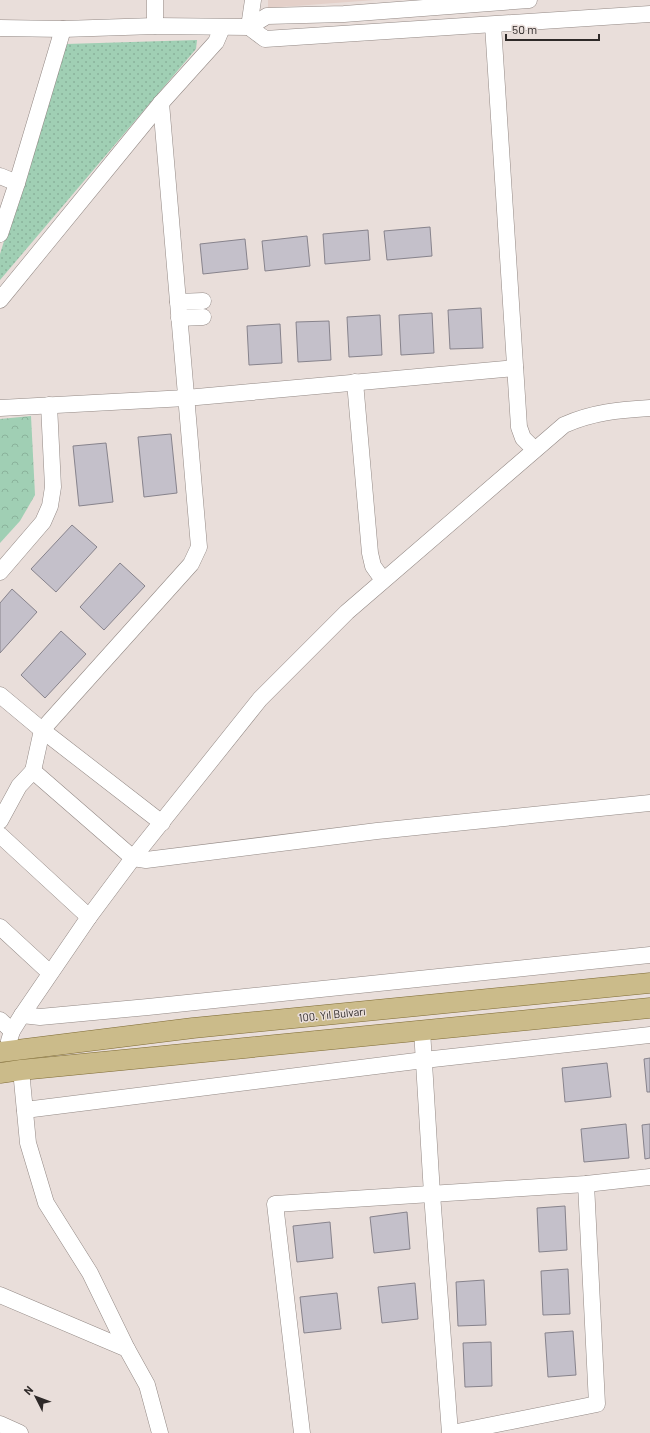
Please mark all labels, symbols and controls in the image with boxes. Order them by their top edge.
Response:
scale bar [506,16,599,42]
text: 50 m [512,22,537,36]
street label: 100. Yıl Bulvarı [298,1004,366,1024]
north arrow [16,1377,56,1417]
text: N [21,1383,35,1397]

